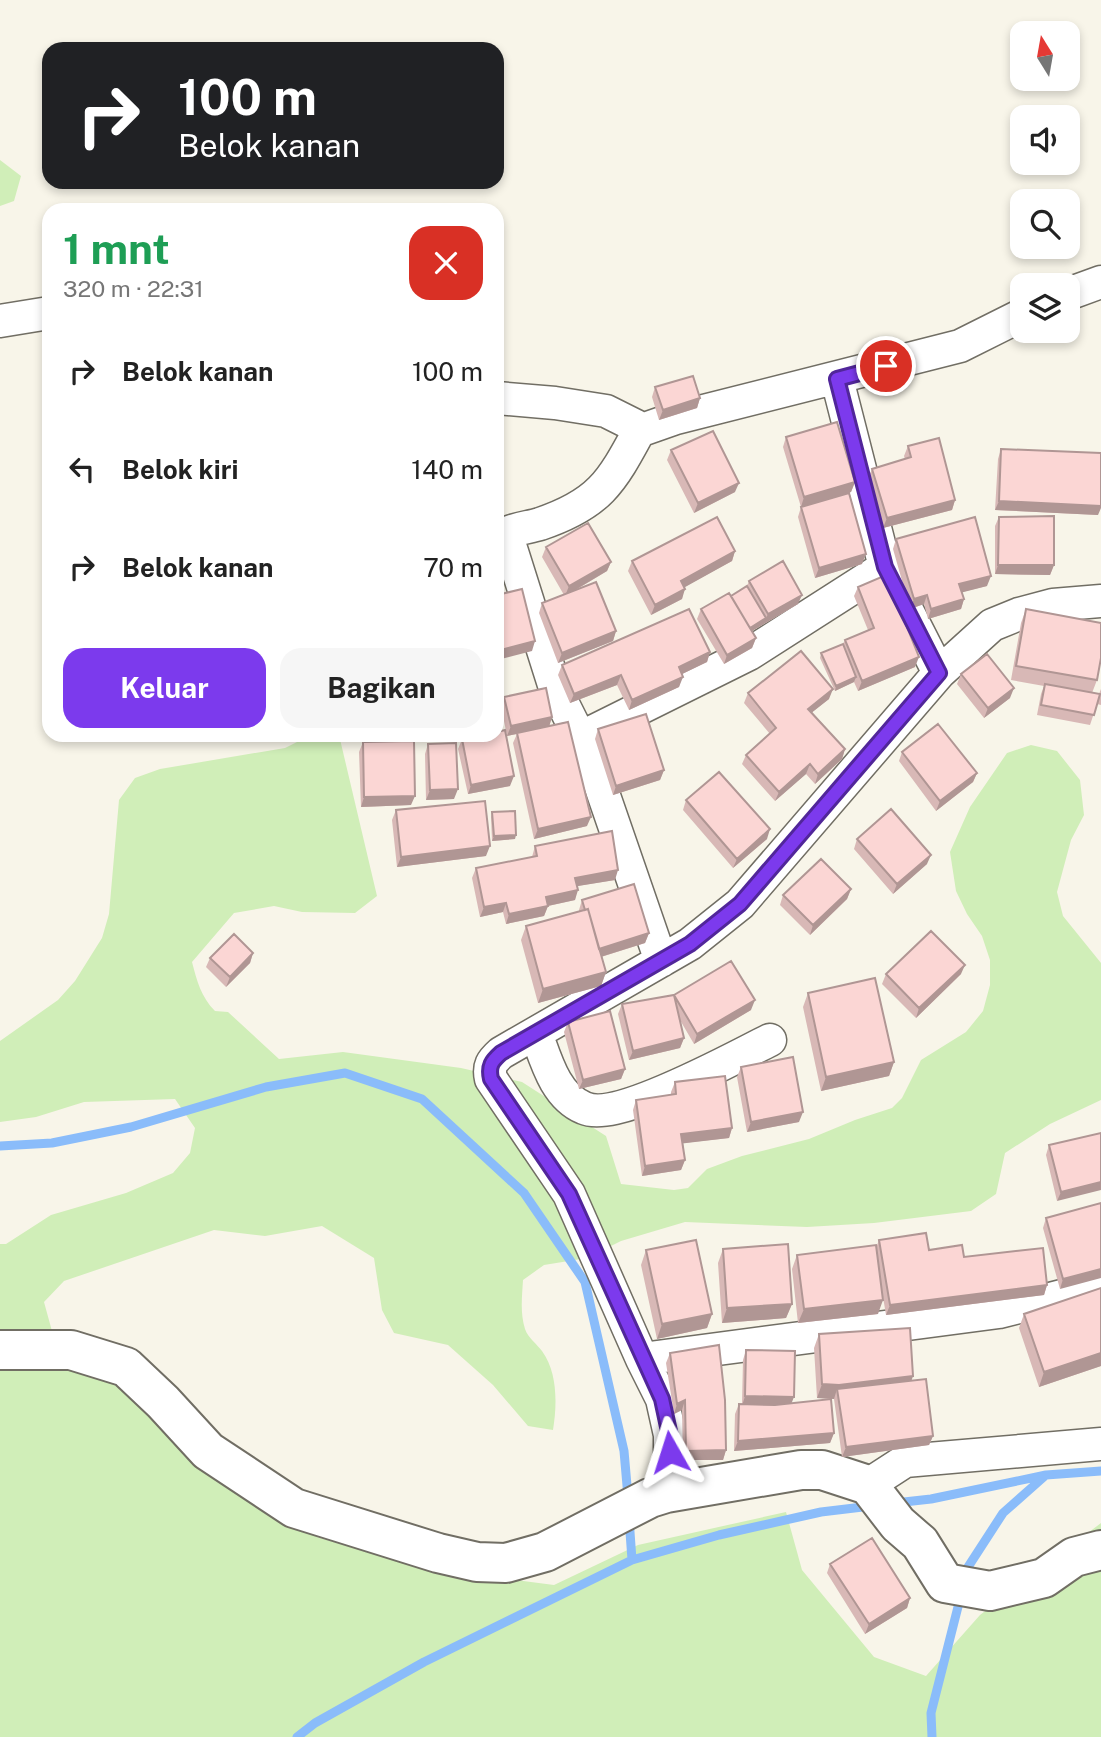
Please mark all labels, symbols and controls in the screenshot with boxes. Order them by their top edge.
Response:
north arrow [1010,21,1080,91]
map controls [1010,21,1080,343]
text: 100 m [178,68,317,126]
icon: right [63,70,154,161]
button: sound [1010,105,1080,175]
text: Belok kanan [178,127,360,164]
button: search [1010,189,1080,259]
text: 1 mnt [63,224,170,273]
button: close [409,226,483,300]
button: layers [1010,273,1080,343]
text: 320 m · 22:31 [63,275,204,302]
pin [856,336,916,396]
icon: arrive [867,347,905,385]
icon: right [63,352,101,390]
text: Belok kanan [122,356,273,387]
text: 100 m [412,356,483,387]
icon: left [63,450,101,488]
text: Belok kiri [122,454,238,485]
text: 140 m [411,454,483,485]
icon: right [63,548,101,586]
text: Belok kanan [122,552,273,583]
text: 70 m [423,552,483,583]
button: Keluar [63,648,266,728]
button: Bagikan [280,648,483,728]
position arrow [633,1415,707,1489]

